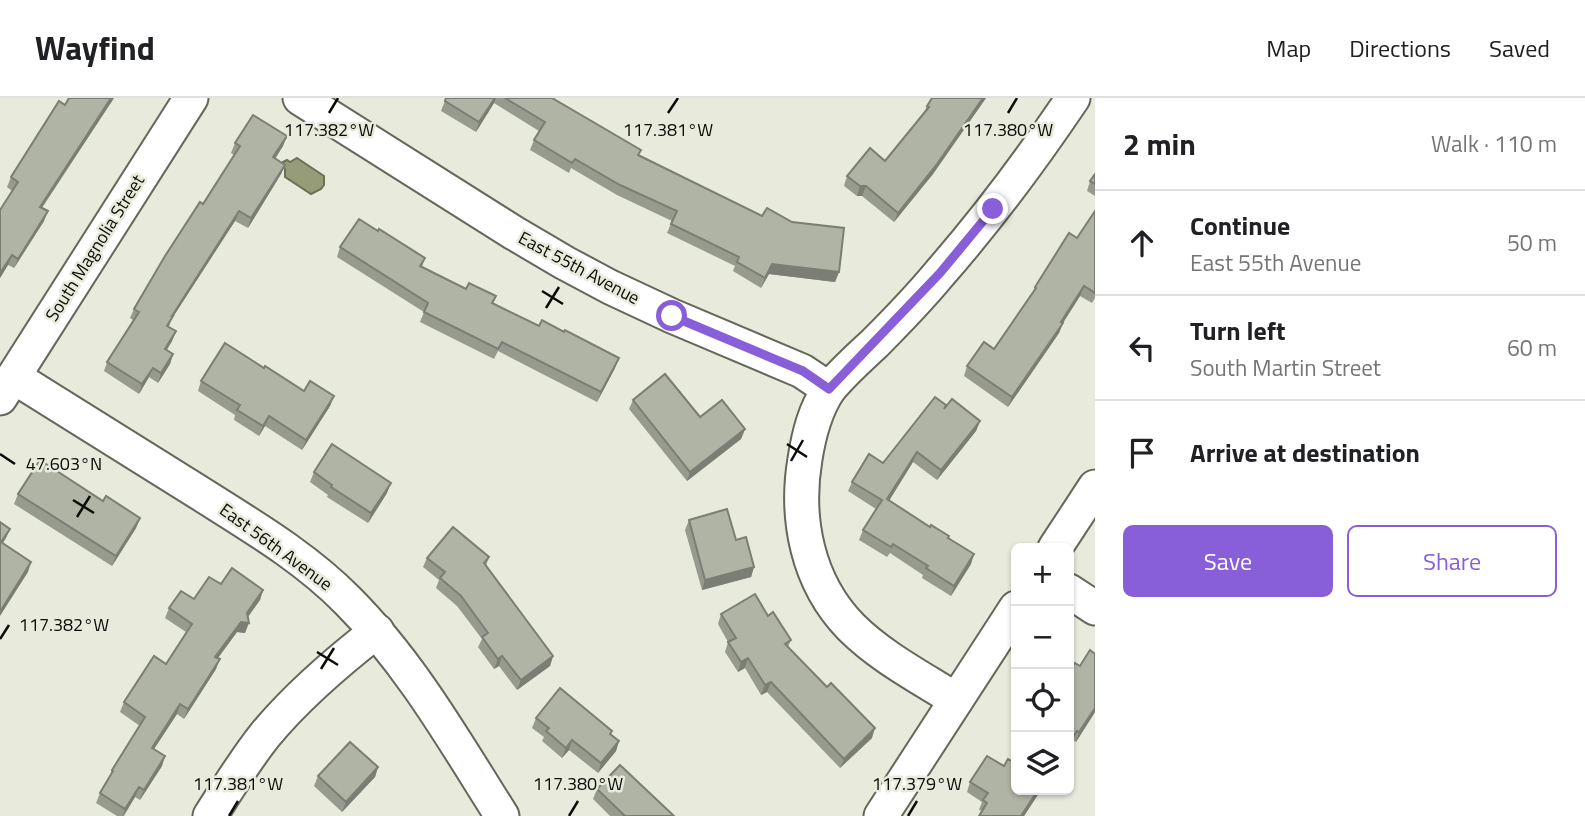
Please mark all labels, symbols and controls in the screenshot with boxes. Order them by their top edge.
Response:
text: Wayfind [35,23,155,73]
text: Map [1266,30,1311,66]
text: Directions [1349,30,1451,66]
text: Saved [1489,30,1550,66]
text: 117.382°W [284,116,374,143]
text: 117.381°W [623,116,713,143]
text: 117.380°W [963,116,1053,143]
text: 2 min [1123,121,1196,167]
text: Walk · 110 m [1431,126,1557,161]
street label: South Magnolia Street [38,168,151,326]
route end [977,193,1008,224]
text: Continue [1190,206,1290,245]
street label: East 55th Avenue [514,224,645,311]
icon: ahead [1123,224,1161,262]
text: 50 m [1507,225,1557,260]
text: East 55th Avenue [1190,245,1361,280]
route start [656,300,687,331]
text: Turn left [1190,311,1285,350]
icon: left [1123,329,1161,367]
text: 60 m [1507,330,1557,365]
text: South Martin Street [1190,350,1381,385]
text: Arrive at destination [1190,433,1420,472]
icon: arrive [1123,434,1161,472]
text: 47.603°N [26,450,102,477]
street label: East 56th Avenue [214,496,338,597]
button: Save [1123,525,1333,597]
button: Share [1347,525,1557,597]
map controls [1011,543,1074,795]
button: + [1011,543,1074,606]
button: − [1011,606,1074,669]
text: 117.382°W [19,611,109,638]
button: locate [1011,669,1074,732]
button: layers [1011,732,1074,795]
text: 117.381°W [193,770,283,797]
text: 117.380°W [533,770,623,797]
text: 117.379°W [872,770,962,797]

